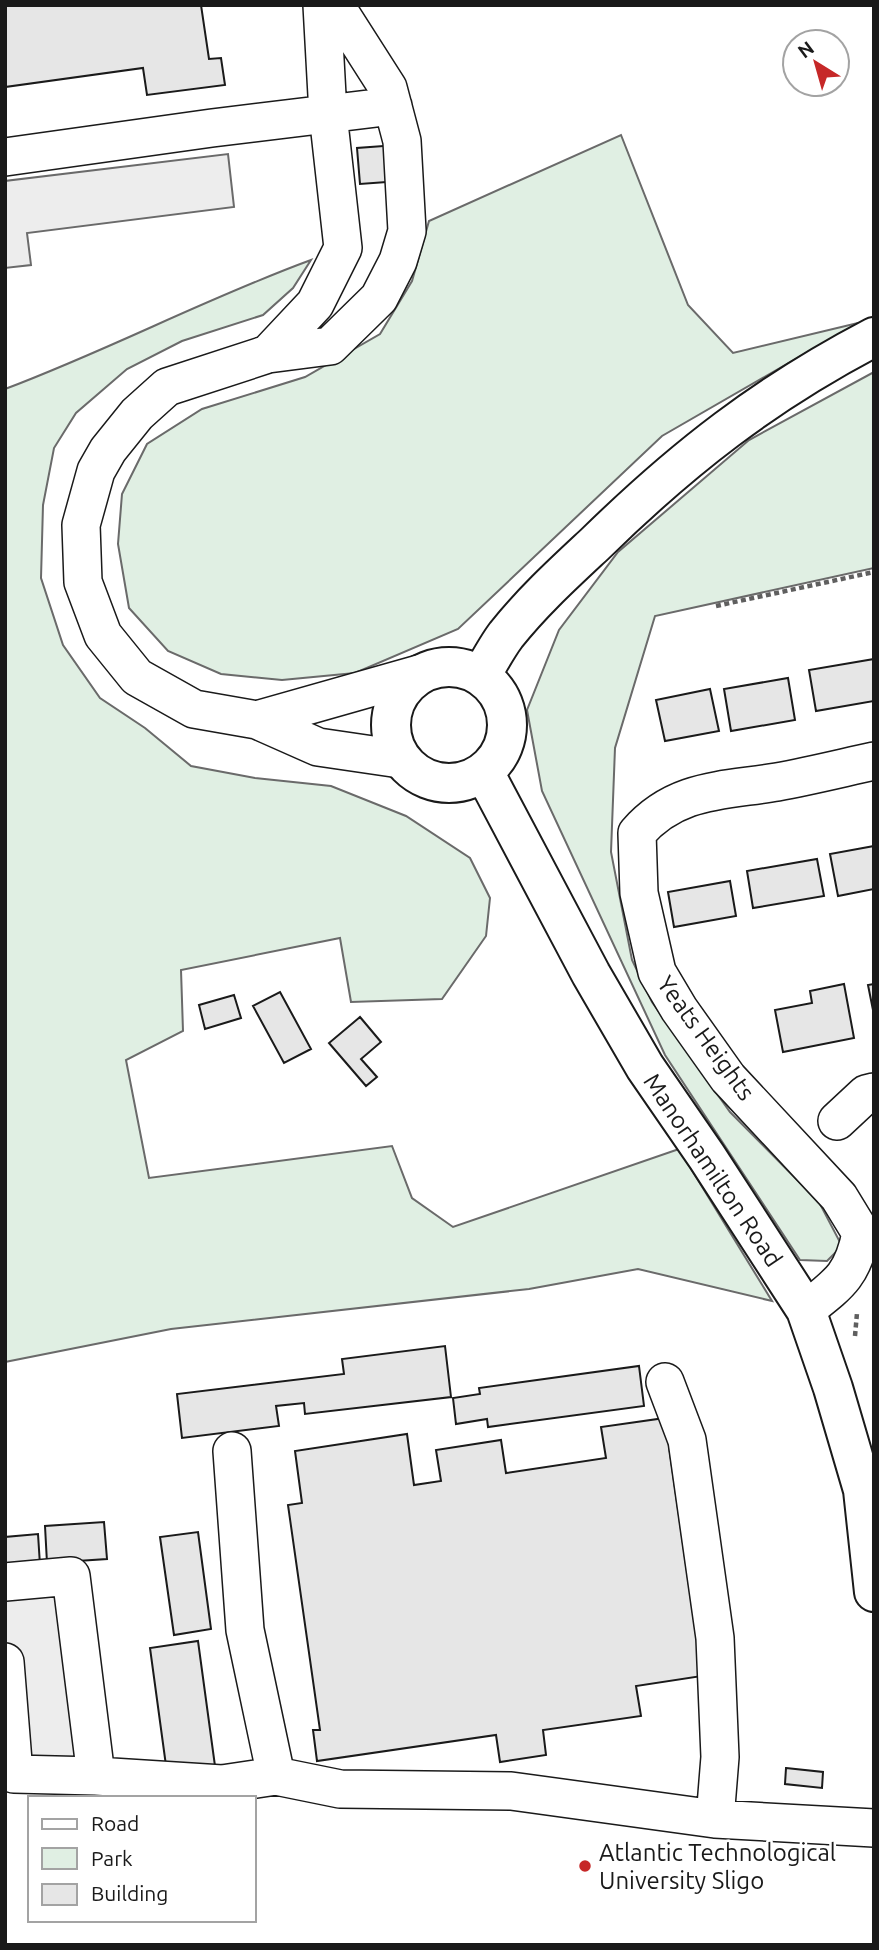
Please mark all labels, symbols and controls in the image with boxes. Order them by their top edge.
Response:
north arrow [781,28,851,98]
text: N [793,36,818,62]
street label: Yeats Heights [652,971,760,1105]
street label: Manorhamilton Road [638,1068,788,1272]
legend [28,1796,256,1922]
text: Road [91,1811,139,1835]
place label: Atlantic Technological University Sligo [599,1839,836,1894]
text: Park [91,1846,133,1870]
marker: Atlantic Technological University Sligo [577,1858,593,1874]
text: Building [91,1881,168,1905]

